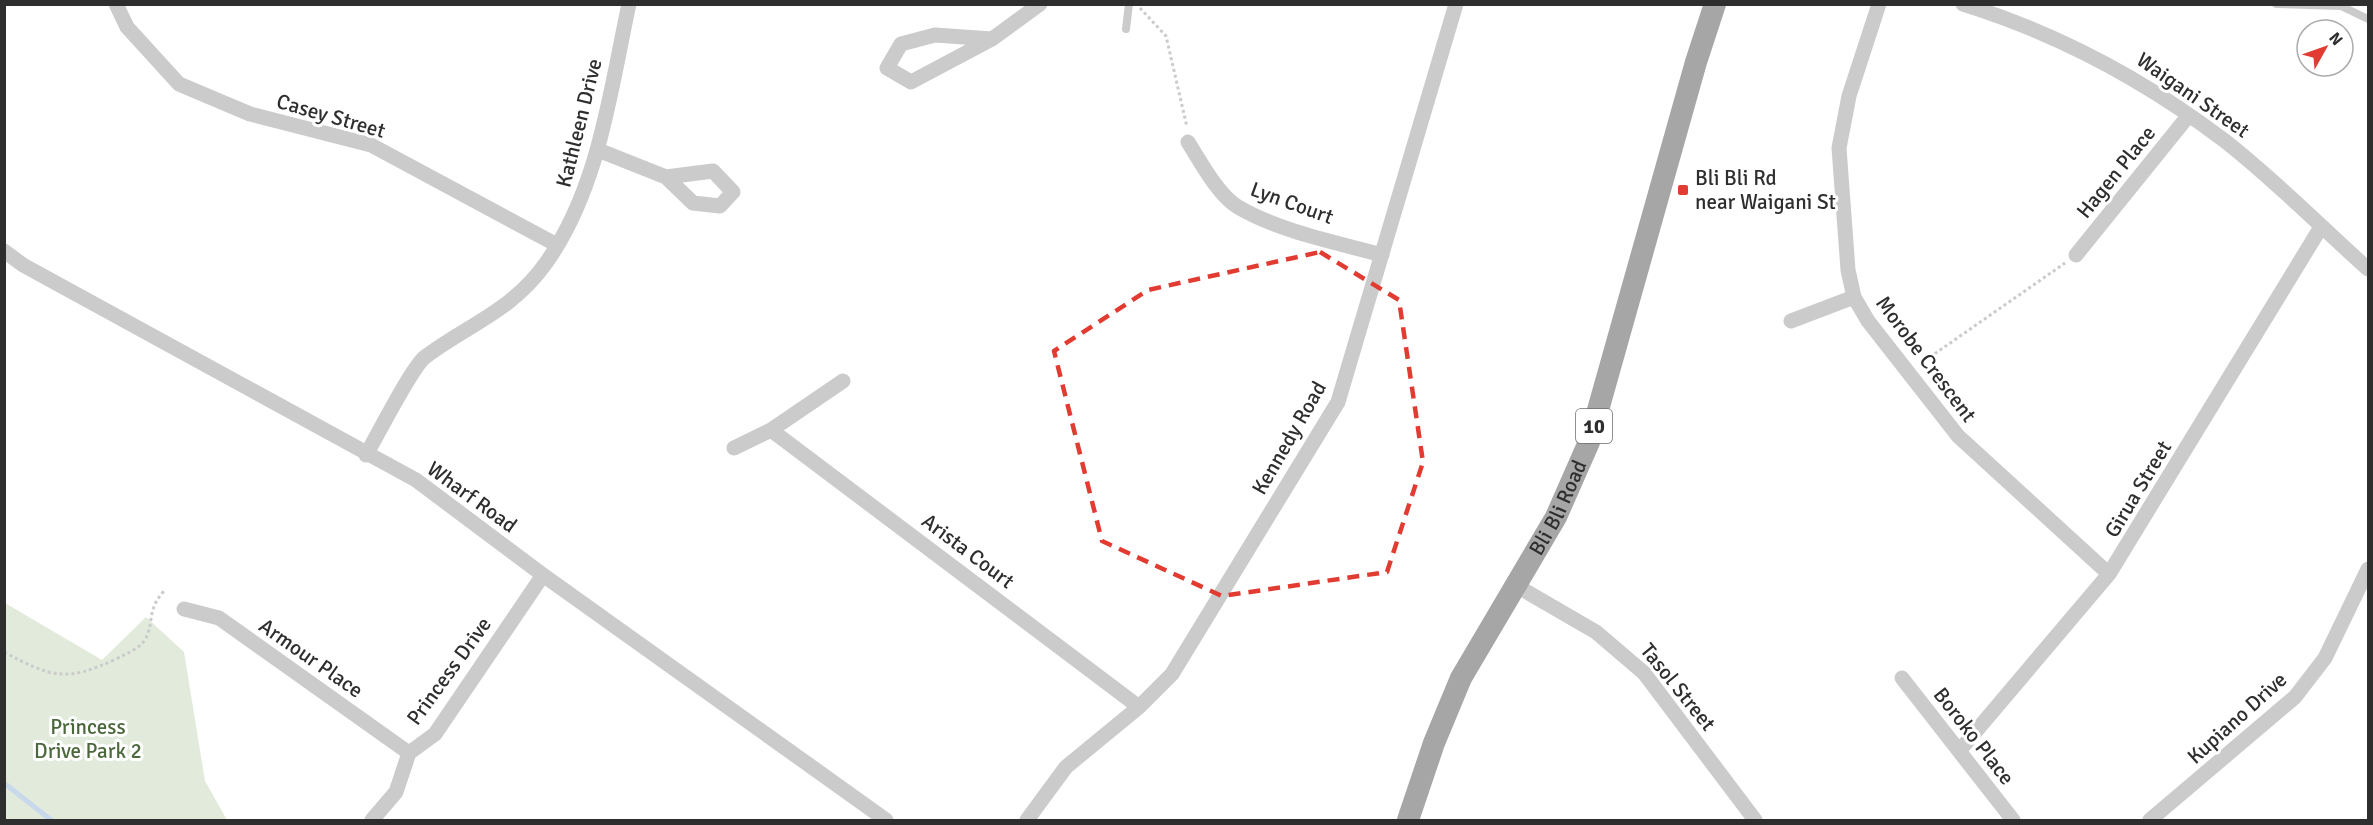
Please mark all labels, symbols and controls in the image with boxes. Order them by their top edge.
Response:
north arrow [2295,18,2355,78]
text: N [2324,28,2347,50]
street label: Waigani Street [2132,47,2254,143]
street label: Kathleen Drive [550,56,608,190]
street label: Casey Street [274,88,388,144]
street label: Hagen Place [2071,121,2161,223]
place label: Bli Bli Rd near Waigani St [1695,165,1836,215]
street label: Lyn Court [1247,176,1337,230]
marker: Bli Bli Rd near Waigani St [1676,183,1690,197]
street label: Morobe Crescent [1870,291,1982,427]
street label: Kennedy Road [1246,377,1332,499]
road number: 10 [1576,409,1612,443]
street label: Girua Street [2099,436,2177,542]
street label: Wharf Road [422,456,522,538]
street label: Bli Bli Road [1523,456,1592,560]
street label: Arista Court [917,508,1019,594]
street label: Princess Drive [401,612,497,730]
street label: Armour Place [254,613,368,703]
street label: Tasol Street [1635,638,1721,736]
street label: Kupiano Drive [2182,666,2292,770]
street label: Boroko Place [1928,682,2020,790]
park label: Princess Drive Park 2 [34,714,142,764]

